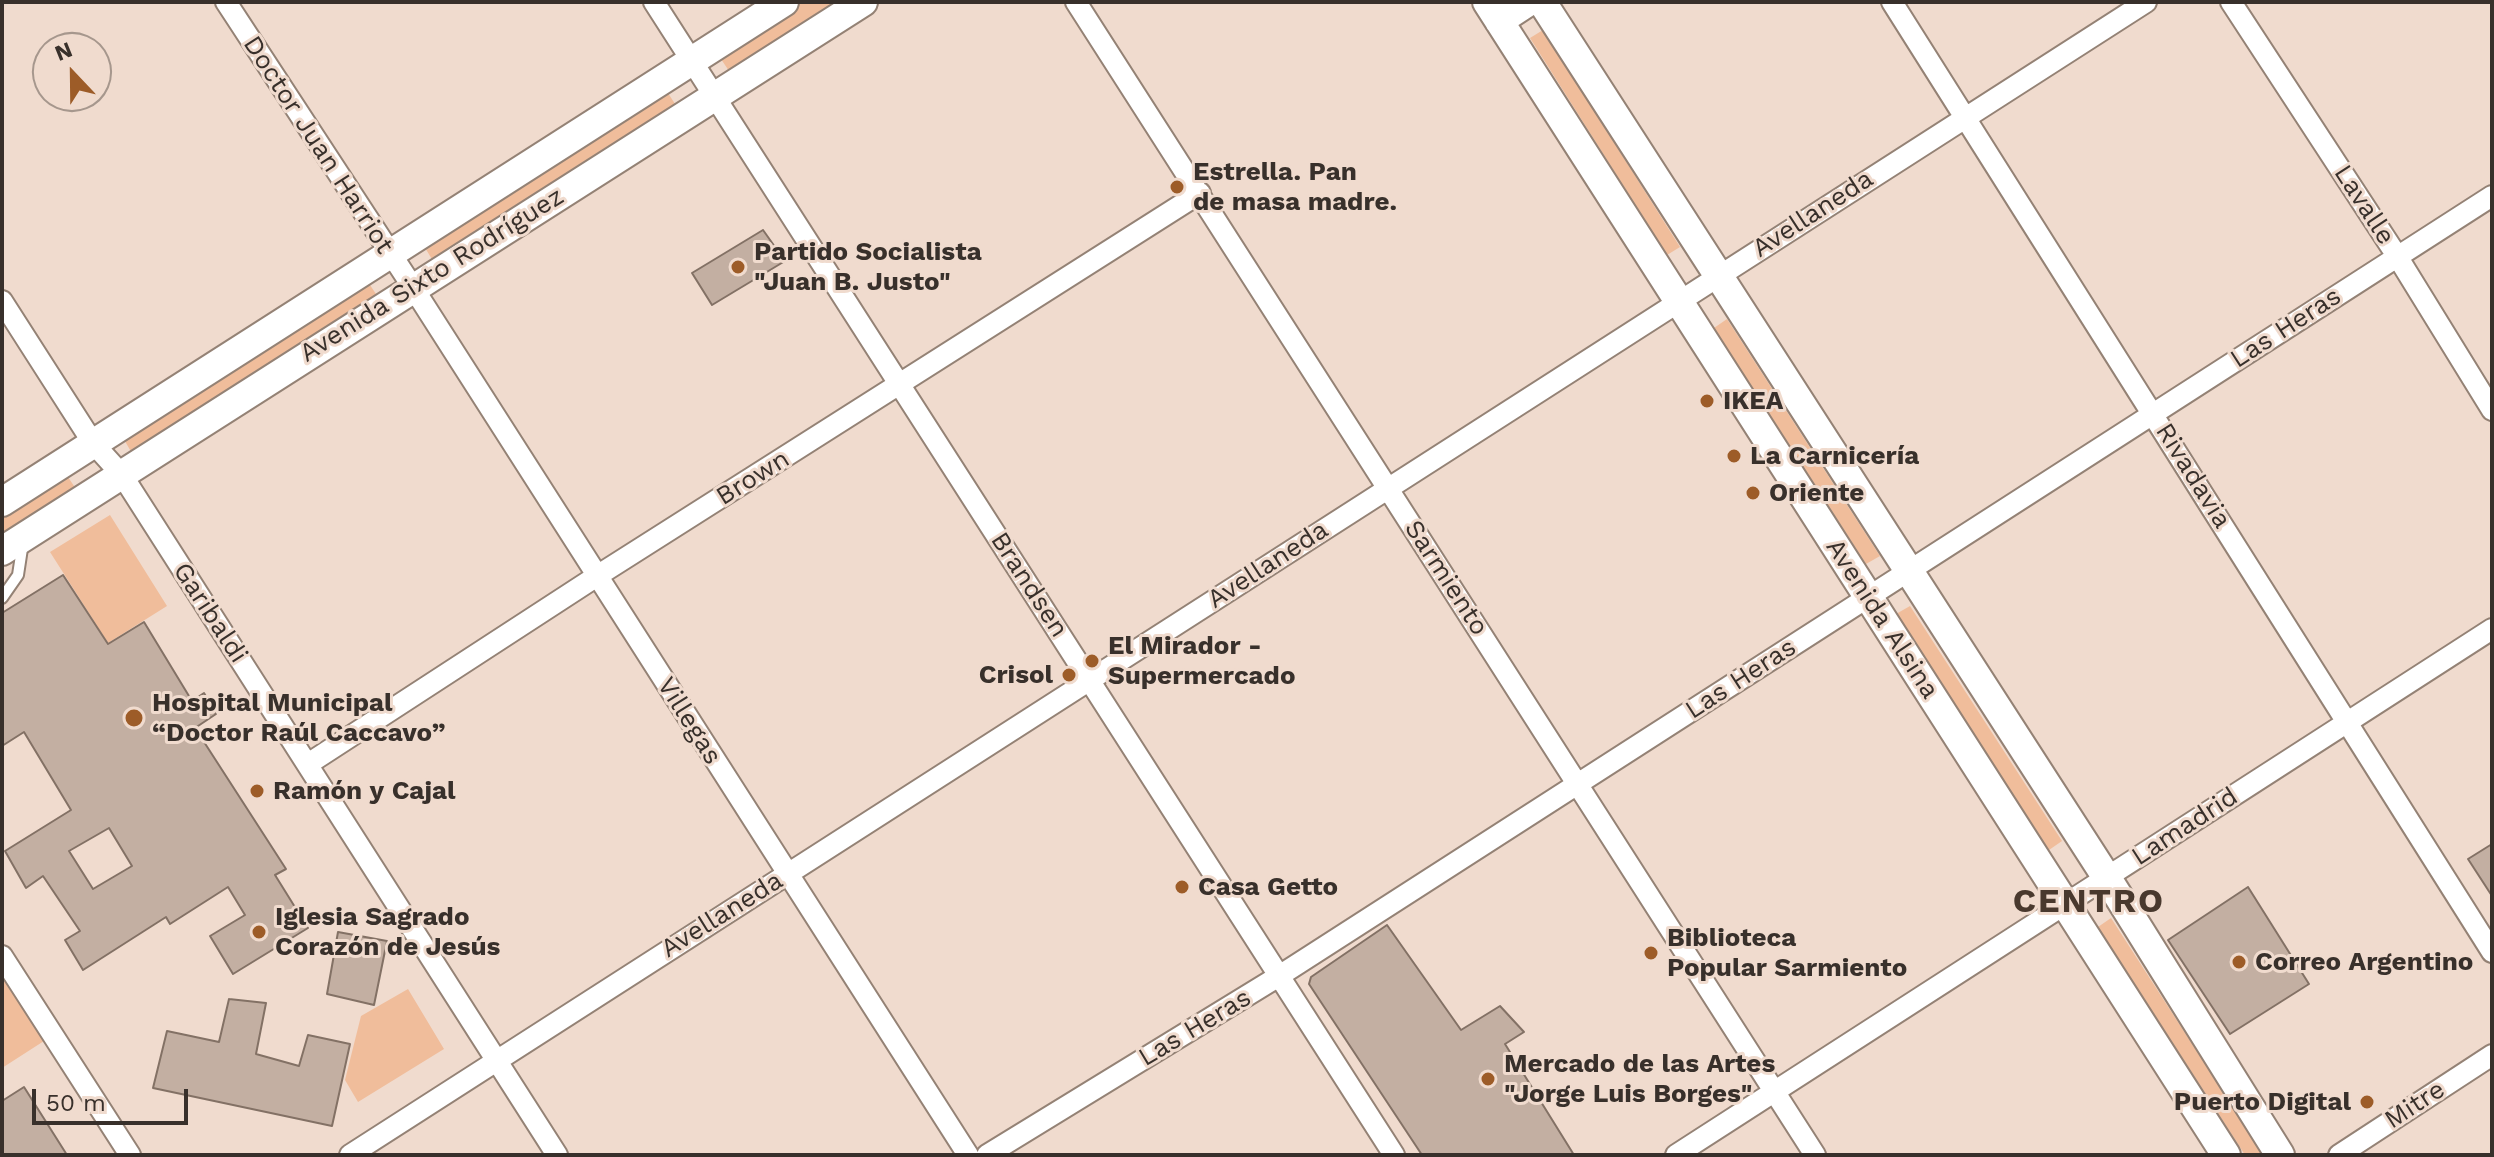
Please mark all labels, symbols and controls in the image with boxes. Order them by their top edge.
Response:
street label: Doctor Juan Harriot [236,30,400,260]
north arrow [32,32,112,112]
text: N [51,36,76,66]
place label: Estrella. Pan de masa madre. [1193,156,1397,218]
street label: Lavalle [2327,159,2401,251]
street label: Avellaneda [1747,163,1879,265]
marker: Estrella. Pan de masa madre. [1168,178,1186,196]
street label: Avenida Sixto Rodríguez [294,181,570,369]
place label: Partido Socialista "Juan B. Justo" [754,236,982,298]
marker: Partido Socialista "Juan B. Justo" [729,258,747,276]
street label: Las Heras [2225,281,2347,375]
place label: IKEA [1723,385,1783,417]
marker: IKEA [1698,392,1716,410]
street label: Rivadavia [2149,418,2237,534]
place label: La Carnicería [1750,440,1919,472]
street label: Brown [711,444,795,512]
marker: La Carnicería [1725,447,1743,465]
place label: Oriente [1769,477,1864,509]
marker: Oriente [1744,484,1762,502]
street label: Avellaneda [1202,514,1334,616]
street label: Sarmiento [1397,515,1495,641]
street label: Brandsen [983,527,1075,643]
street label: Avenida Alsina [1819,533,1945,705]
street label: Garibaldi [166,557,254,669]
place label: El Mirador - Supermercado [1108,630,1295,692]
street label: Las Heras [1680,632,1802,726]
marker: El Mirador - Supermercado [1083,652,1101,670]
place label: Crisol [979,659,1053,691]
marker: Crisol [1060,666,1078,684]
street label: Villegas [650,672,728,770]
place label: Hospital Municipal “Doctor Raúl Caccavo” [152,687,445,748]
marker: Hospital Municipal “Doctor Raúl Caccavo” [123,707,145,729]
place label: Ramón y Cajal [273,775,456,807]
street label: Lamadrid [2126,781,2244,873]
marker: Ramón y Cajal [248,782,266,800]
street label: Avellaneda [655,865,789,965]
place label: Casa Getto [1198,871,1338,903]
marker: Casa Getto [1173,878,1191,896]
district label: CENTRO [2013,882,2165,922]
place label: Iglesia Sagrado Corazón de Jesús [275,901,500,962]
place label: Biblioteca Popular Sarmiento [1667,922,1907,984]
marker: Iglesia Sagrado Corazón de Jesús [250,923,268,941]
marker: Biblioteca Popular Sarmiento [1642,944,1660,962]
place label: Correo Argentino [2255,946,2473,978]
marker: Correo Argentino [2230,953,2248,971]
street label: Las Heras [1133,982,1257,1074]
place label: Mercado de las Artes "Jorge Luis Borges" [1504,1048,1775,1110]
marker: Mercado de las Artes "Jorge Luis Borges" [1479,1070,1497,1088]
scale bar [36,1073,192,1123]
street label: Mitre [2379,1074,2451,1136]
place label: Puerto Digital [2174,1086,2351,1118]
text: 50 m [46,1089,106,1117]
marker: Puerto Digital [2358,1093,2376,1111]

